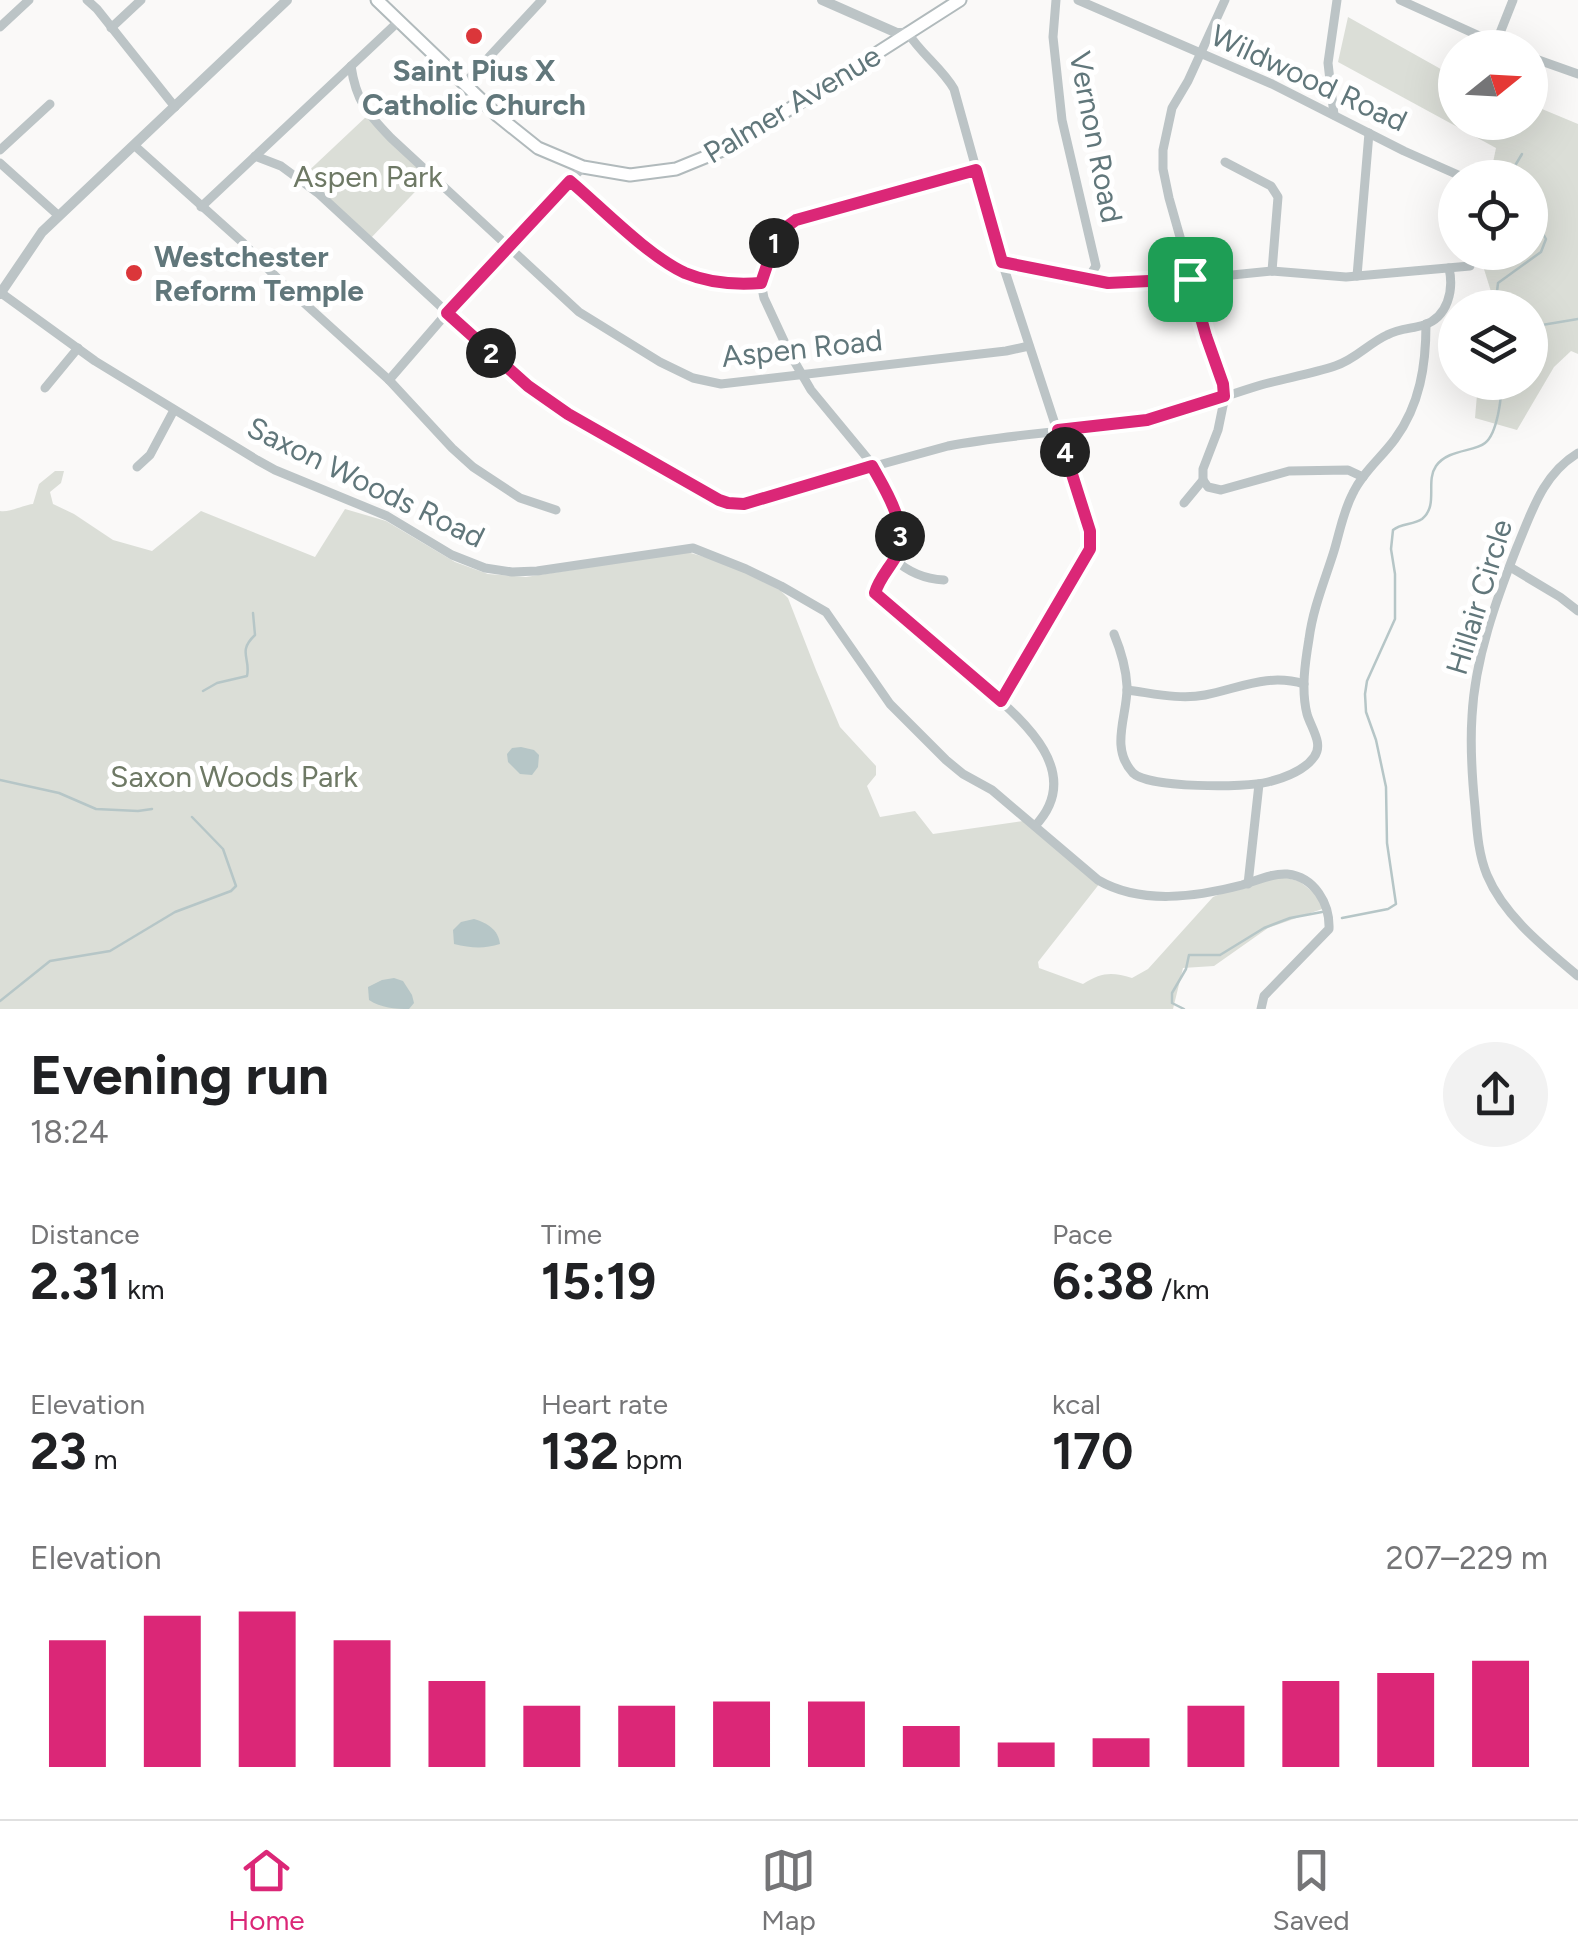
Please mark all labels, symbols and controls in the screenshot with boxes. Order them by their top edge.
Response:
street label: Wildwood Road [1205,16,1413,140]
marker: Saint Pius X Catholic Church [463,25,485,47]
north arrow [1438,30,1548,140]
map controls [1438,30,1548,400]
street label: Palmer Avenue [697,37,887,171]
street label: Vernon Road [1061,48,1131,226]
place label: Saint Pius X Catholic Church [362,52,586,123]
park label: Aspen Park [293,158,443,195]
button: locate [1438,160,1548,270]
pin: 1 [749,218,799,268]
text: 1 [768,226,780,260]
pin [1148,237,1233,322]
place label: Westchester Reform Temple [154,238,364,309]
icon: arrive [1163,252,1218,307]
marker: Westchester Reform Temple [123,262,145,284]
button: layers [1438,290,1548,400]
street label: Aspen Road [720,321,884,375]
pin: 2 [466,328,516,378]
text: 2 [483,336,499,370]
street label: Saxon Woods Road [241,408,491,556]
pin: 4 [1040,427,1090,477]
text: 4 [1056,435,1074,469]
pin: 3 [875,511,925,561]
street label: Hillair Circle [1438,515,1520,679]
text: 3 [892,519,908,553]
park label: Saxon Woods Park [110,758,358,795]
text: Evening run [30,1042,329,1108]
button: share [1443,1042,1548,1147]
text: 18:24 [30,1113,109,1151]
text: Distance [30,1217,140,1251]
text: Time [541,1217,602,1251]
text: Pace [1052,1217,1113,1251]
text: 2.31 [30,1251,120,1312]
text: 15:19 [541,1251,656,1312]
text: 6:38 [1052,1251,1154,1312]
text: km [120,1272,165,1306]
text: /km [1154,1272,1210,1306]
text: Elevation [30,1387,145,1421]
text: Heart rate [541,1387,668,1421]
text: kcal [1052,1387,1101,1421]
text: 23 [30,1421,87,1482]
text: 132 [541,1421,619,1482]
text: 170 [1052,1421,1133,1482]
text: m [87,1442,118,1476]
text: bpm [619,1442,683,1476]
text: Elevation [30,1539,162,1577]
text: 207–229 m [1386,1539,1548,1577]
tab: Home [228,1843,305,1937]
tab: Map [761,1843,816,1937]
tab: Saved [1273,1843,1350,1937]

